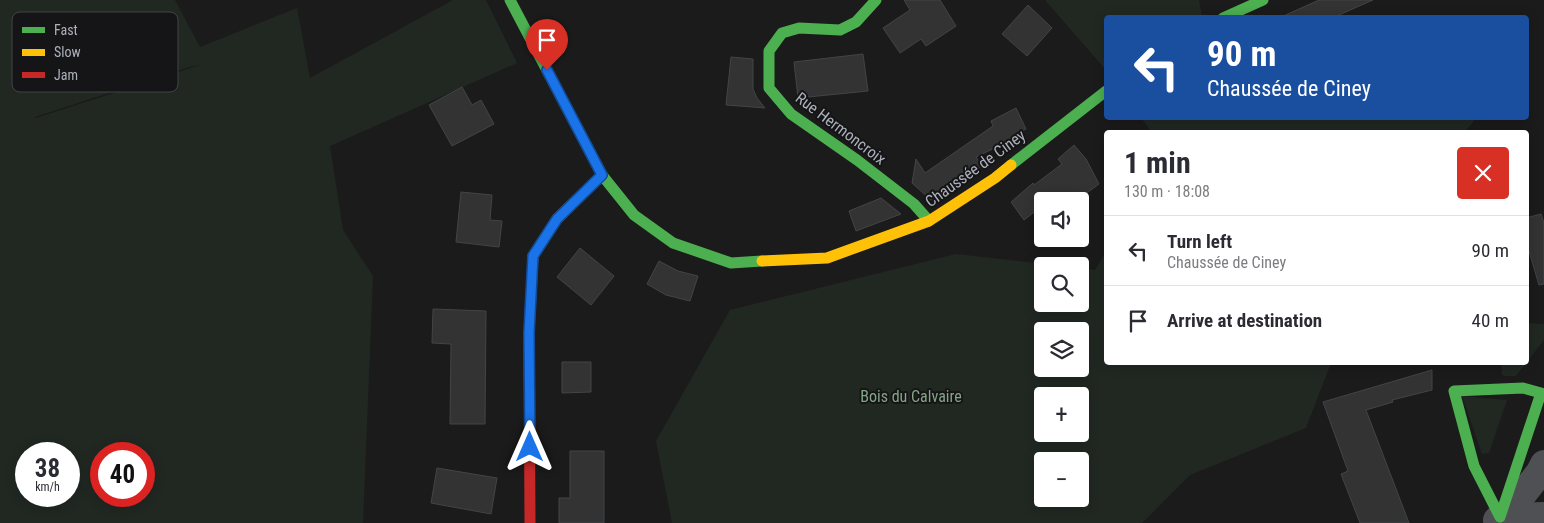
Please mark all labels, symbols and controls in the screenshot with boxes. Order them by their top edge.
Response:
legend [12,12,178,92]
pin [526,19,568,70]
text: Fast [54,22,78,38]
icon: arrive [533,26,561,54]
text: 90 m [1207,34,1276,75]
icon: left [1124,35,1189,100]
text: Slow [54,44,81,60]
text: Jam [54,67,78,83]
text: Chaussée de Ciney [1207,76,1371,101]
street label: Rue Hermoncroix [792,88,890,169]
street label: Chaussée de Ciney [922,126,1029,211]
text: 1 min [1124,145,1191,180]
button: close [1457,147,1509,199]
text: 130 m · 18:08 [1124,182,1210,201]
map controls [1034,192,1089,507]
button: sound [1034,192,1089,247]
text: Turn left [1167,230,1232,253]
icon: left [1124,237,1152,265]
text: 90 m [1472,239,1509,262]
text: Chaussée de Ciney [1167,253,1286,272]
button: search [1034,257,1089,312]
icon: arrive [1124,307,1152,335]
text: Arrive at destination [1167,309,1322,332]
text: 40 m [1472,309,1509,332]
button: layers [1034,322,1089,377]
park label: Bois du Calvaire [860,387,962,406]
button: + [1034,387,1089,442]
position arrow [503,420,555,472]
speed limit sign: 40 [90,442,155,507]
button: − [1034,452,1089,507]
text: 38 [35,454,60,483]
text: km/h [35,480,60,494]

